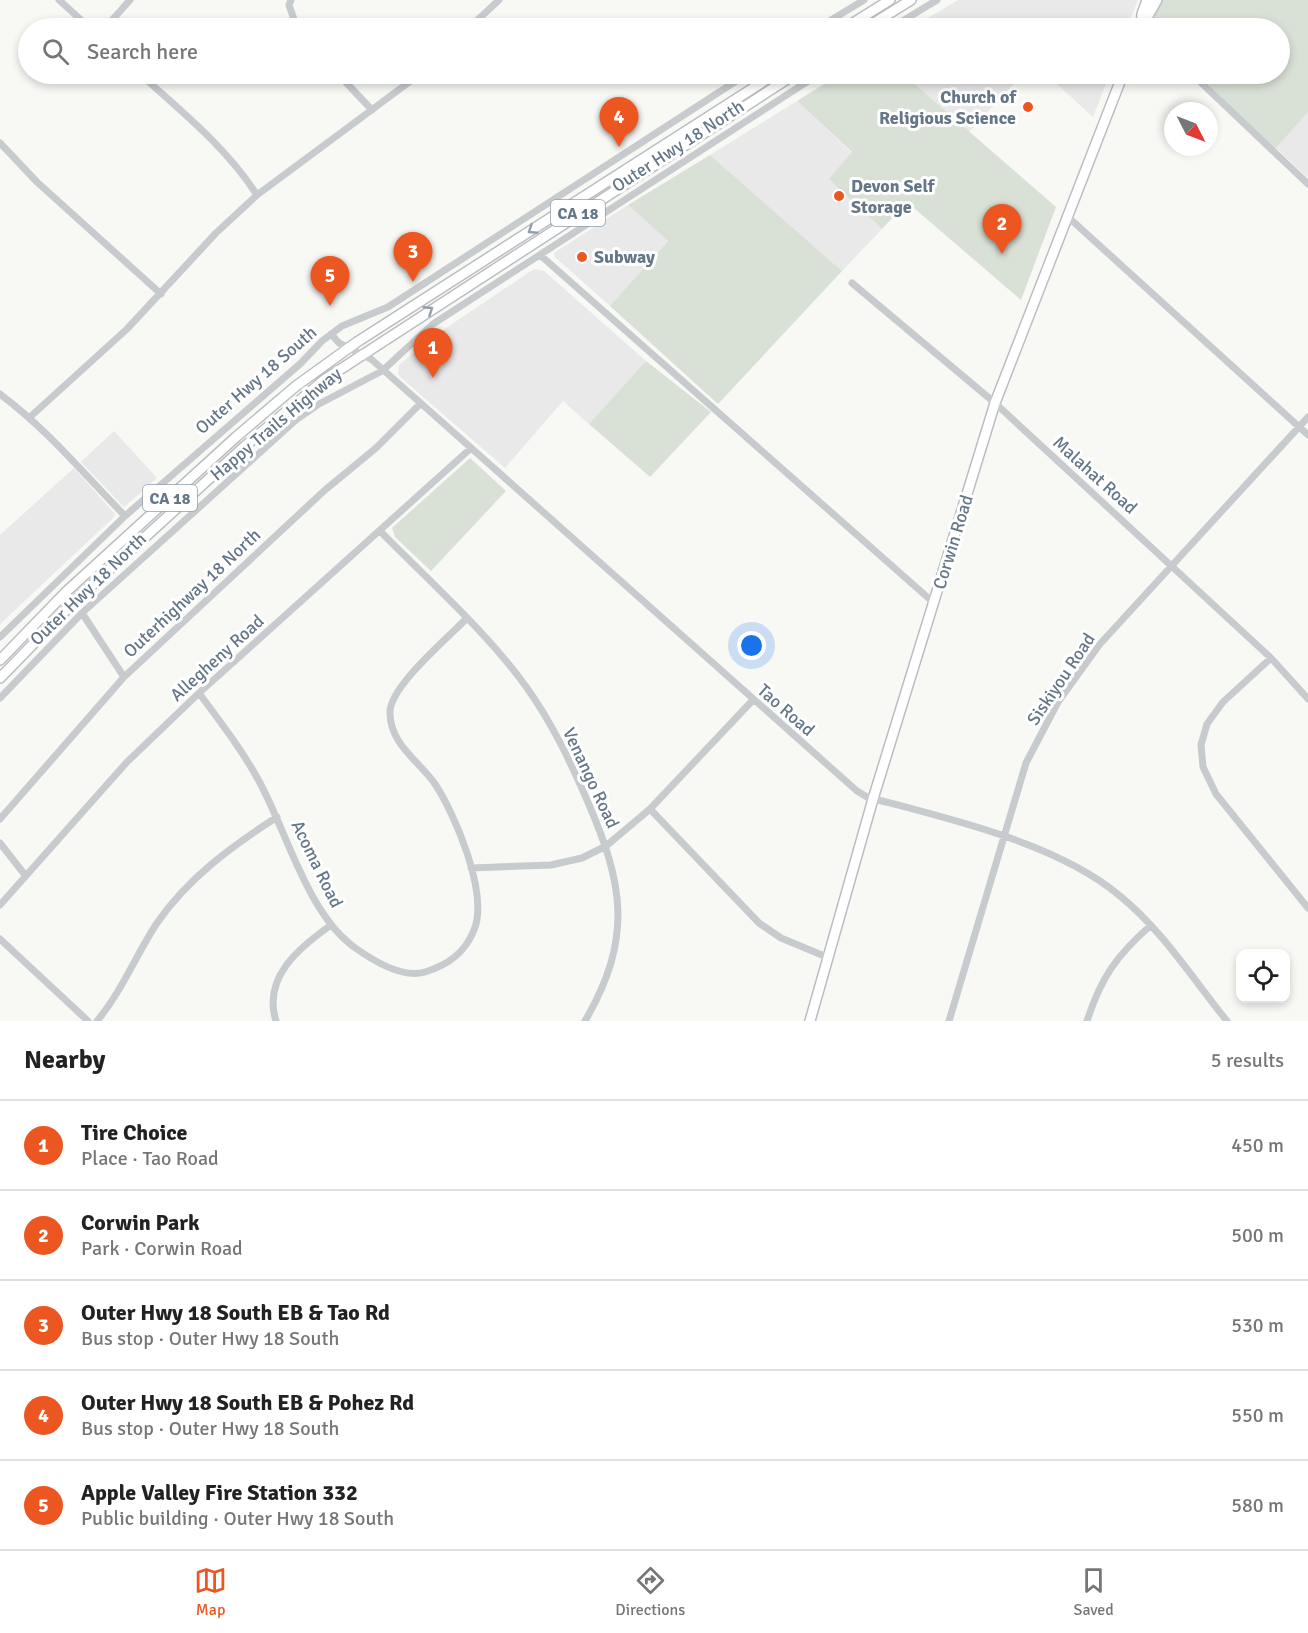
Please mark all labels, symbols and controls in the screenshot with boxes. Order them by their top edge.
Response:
search box [18,18,1290,84]
icon: search [39,35,72,68]
text: Search here [87,38,198,65]
place label: Church of Religious Science [879,86,1017,129]
street label: Outer Hwy 18 North [608,95,748,197]
pin: 4 [600,98,638,147]
marker: Church of Religious Science [1021,100,1035,114]
north arrow [1164,102,1218,156]
place label: Devon Self Storage [851,175,936,218]
marker: Devon Self Storage [832,189,846,203]
road number: CA 18 [551,200,605,226]
pin: 2 [982,204,1022,254]
one-way arrow [528,223,539,234]
pin: 3 [394,232,432,282]
place label: Subway [594,246,655,268]
marker: Subway [575,250,589,264]
pin: 5 [310,256,350,306]
one-way arrow [423,306,434,317]
street label: Outer Hwy 18 South [191,321,321,439]
pin: 1 [414,328,452,378]
street label: Happy Trails Highway [206,362,347,485]
street label: Malahat Road [1048,431,1142,519]
road number: CA 18 [143,485,197,511]
street label: Corwin Road [928,492,978,592]
street label: Outerhighway 18 North [119,524,265,662]
street label: Outer Hwy 18 North [25,528,151,650]
street label: Allegheny Road [166,610,268,706]
street label: Siskiyou Road [1022,629,1100,729]
your location [737,631,766,660]
street label: Tao Road [753,679,819,741]
street label: Venango Road [558,724,624,832]
street label: Acoma Road [286,817,348,911]
map controls [1236,949,1290,1003]
button: locate [1236,949,1290,1003]
text: Nearby [24,1044,105,1076]
text: 5 results [1211,1048,1284,1073]
text: Tire Choice [81,1119,188,1146]
text: 1 [38,1133,49,1158]
text: 450 m [1231,1133,1284,1158]
text: Place · Tao Road [81,1146,219,1171]
text: Corwin Park [81,1209,200,1236]
text: 2 [38,1223,49,1248]
text: 500 m [1231,1223,1284,1248]
text: Park · Corwin Road [81,1236,243,1261]
text: Outer Hwy 18 South EB & Tao Rd [81,1299,390,1326]
text: 3 [38,1313,49,1338]
text: 530 m [1231,1313,1284,1338]
text: Bus stop · Outer Hwy 18 South [81,1326,339,1351]
text: Outer Hwy 18 South EB & Pohez Rd [81,1389,414,1416]
text: 4 [38,1403,49,1428]
text: 550 m [1231,1403,1284,1428]
text: Bus stop · Outer Hwy 18 South [81,1416,339,1441]
text: Apple Valley Fire Station 332 [81,1479,358,1506]
text: 5 [38,1493,49,1518]
text: 580 m [1231,1493,1284,1518]
text: Public building · Outer Hwy 18 South [81,1506,394,1531]
tab: Map [194,1564,227,1620]
tab: Directions [615,1564,685,1620]
tab: Saved [1074,1564,1114,1620]

